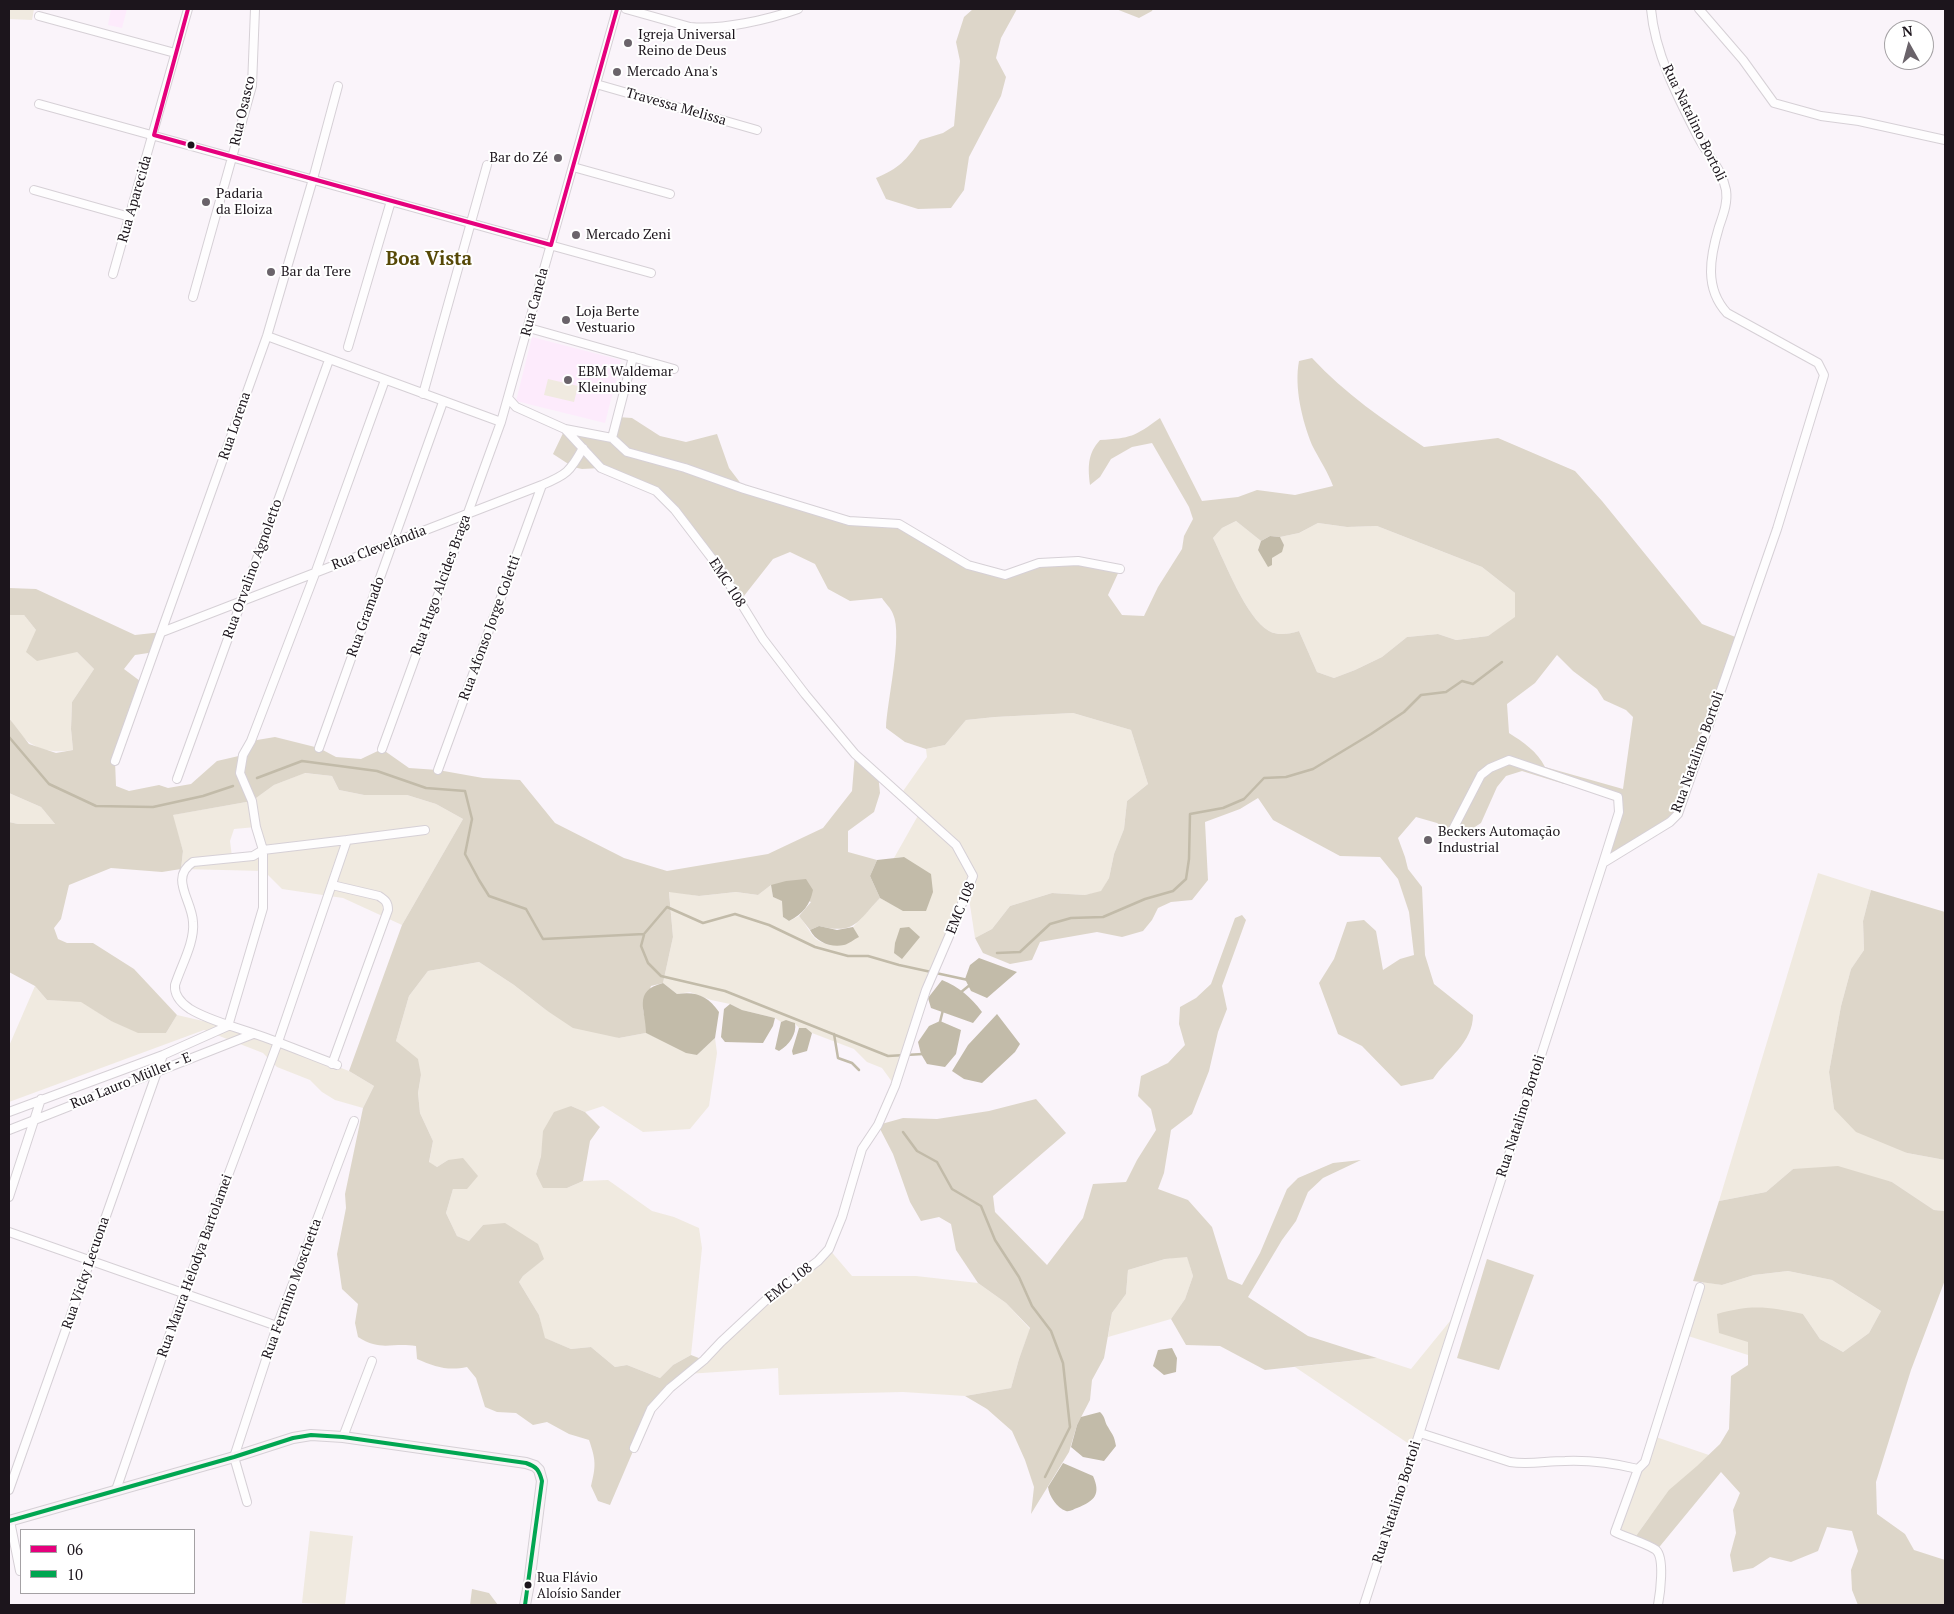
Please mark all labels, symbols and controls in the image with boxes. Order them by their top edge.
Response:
north arrow [1884,20,1934,70]
text: N [1901,21,1914,41]
place label: Igreja Universal Reino de Deus [638,27,736,59]
marker: Igreja Universal Reino de Deus [622,37,634,49]
street label: Rua Natalino Bortoli [1658,62,1730,184]
place label: Mercado Ana's [627,64,718,80]
marker: Mercado Ana's [611,66,623,78]
street label: Rua Osasco [227,75,259,147]
street label: Travessa Melissa [624,85,728,129]
unlabelled marker [186,140,196,150]
place label: Bar do Zé [489,150,548,166]
marker: Bar do Zé [552,152,564,164]
street label: Rua Aparecida [115,153,155,245]
place label: Padaria da Eloiza [216,186,272,218]
marker: Padaria da Eloiza [200,196,212,208]
place label: Mercado Zeni [586,227,671,243]
marker: Mercado Zeni [570,229,582,241]
district label: Boa Vista [386,249,472,271]
place label: Bar da Tere [281,264,351,280]
marker: Bar da Tere [265,266,277,278]
street label: Rua Canela [518,266,552,338]
place label: Loja Berte Vestuario [576,304,639,336]
marker: Loja Berte Vestuario [560,314,572,326]
place label: EBM Waldemar Kleinubing [578,364,673,397]
marker: EBM Waldemar Kleinubing [562,374,574,386]
street label: Rua Lorena [216,390,254,462]
street label: Rua Orvalino Agnoletto [220,497,286,641]
street label: Rua Hugo Alcides Braga [408,512,474,658]
street label: Rua Clevelândia [329,522,429,574]
street label: Rua Afonso Jorge Coletti [456,553,524,703]
street label: EMC 108 [705,555,749,611]
street label: Rua Gramado [344,575,388,659]
street label: Rua Natalino Bortoli [1668,689,1728,815]
place label: Beckers Automação Industrial [1438,824,1560,856]
marker: Beckers Automação Industrial [1422,834,1434,846]
street label: EMC 108 [943,879,979,937]
street label: Rua Lauro Müller - E [68,1049,194,1113]
street label: Rua Natalino Bortoli [1493,1053,1549,1179]
street label: Rua Maura Helodya Bartolamei [154,1172,236,1360]
street label: Rua Vicky Lecuona [59,1215,113,1331]
street label: Rua Fermino Moschetta [259,1216,325,1362]
street label: EMC 108 [762,1259,816,1307]
street label: Rua Natalino Bortoli [1369,1439,1425,1565]
legend [20,1529,195,1594]
text: 06 [67,1539,83,1559]
text: 10 [67,1564,83,1584]
place label: Rua Flávio Aloísio Sander [537,1570,621,1601]
marker: Rua Flávio Aloísio Sander [523,1580,533,1590]

